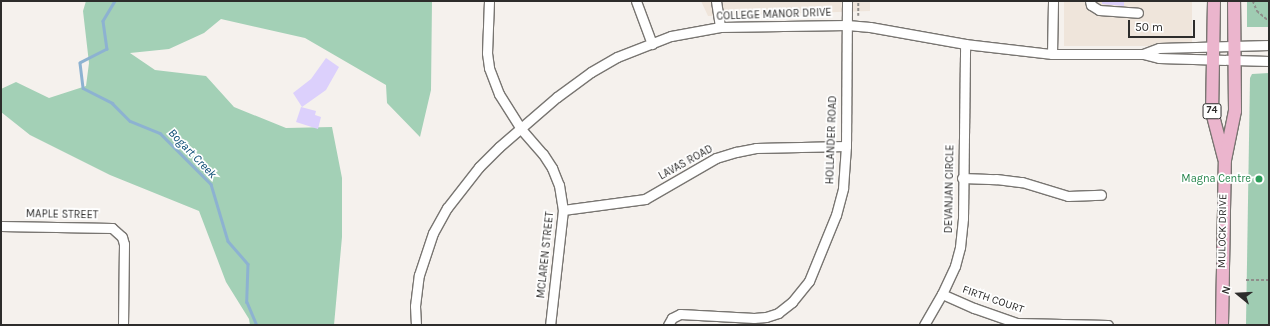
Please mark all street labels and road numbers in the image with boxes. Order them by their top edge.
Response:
street label: COLLEGE MANOR DRIVE [716,6,832,24]
street label: HOLLANDER ROAD [824,95,840,185]
road number: 74 [1202,103,1222,119]
street label: LAVAS ROAD [657,143,715,183]
street label: DEVANJAN CIRCLE [943,145,957,233]
street label: MULOCK DRIVE [1216,194,1230,268]
street label: MAPLE STREET [26,208,98,222]
street label: MCLAREN STREET [535,211,557,299]
street label: FIRTH COURT [960,283,1026,317]

